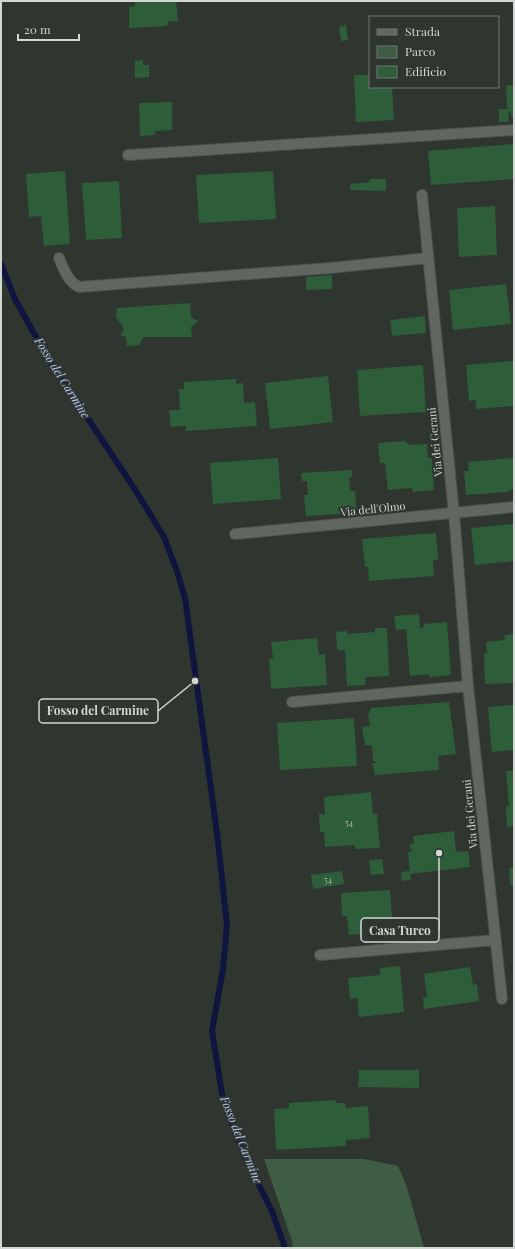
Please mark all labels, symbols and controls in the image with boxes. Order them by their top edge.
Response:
scale bar [18,16,79,42]
legend [369,16,499,88]
text: 20 m [24,21,51,37]
text: Strada [405,23,440,39]
text: Parco [405,43,436,59]
text: Edificio [405,63,447,79]
water label: Fosso del Carmine [31,333,94,421]
street label: Via dei Gerani [423,407,446,478]
street label: Via dell'Olmo [339,498,406,519]
callout: Fosso del Carmine [39,699,158,723]
text: Fosso del Carmine [47,702,149,718]
street label: Via dei Gerani [458,779,481,850]
house number: 54 [345,816,354,828]
house number: 54 [324,873,333,885]
callout: Casa Turco [361,918,439,942]
text: Casa Turco [369,922,431,938]
water label: Fosso del Carmine [217,1093,267,1186]

